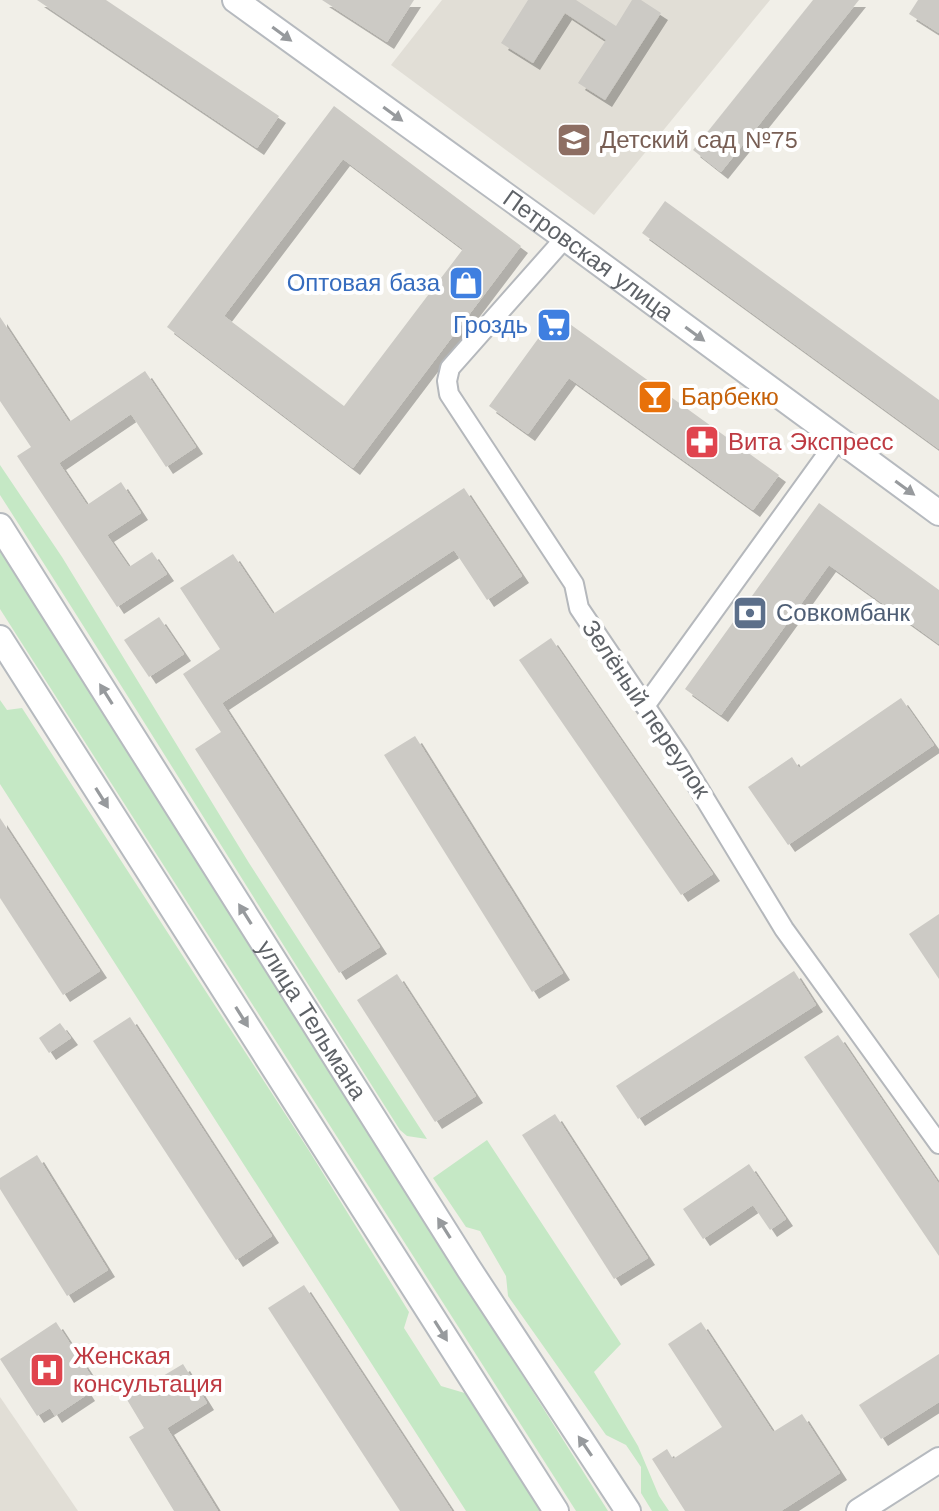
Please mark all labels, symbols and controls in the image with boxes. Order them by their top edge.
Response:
one-way arrow [272,26,293,42]
one-way arrow [382,106,403,121]
school or university icon: Детский сад №75 [555,121,593,159]
place label: Детский сад №75 [600,126,798,154]
street label: Петровская улица [498,184,679,327]
shop icon: Оптовая база [447,264,485,302]
place label: Оптовая база [287,269,441,297]
supermarket icon: Гроздь [535,306,573,344]
place label: Гроздь [453,311,528,339]
one-way arrow [684,326,706,342]
bar icon: Барбекю [636,378,674,416]
place label: Барбекю [681,383,779,411]
pharmacy icon: Вита Экспресс [683,423,721,461]
place label: Вита Экспресс [728,428,893,456]
one-way arrow [894,480,915,495]
bank icon: Совкомбанк [731,594,769,632]
place label: Совкомбанк [776,599,911,627]
street label: Зелёный переулок [576,615,716,804]
one-way arrow [99,683,113,705]
one-way arrow [95,787,109,809]
one-way arrow [237,903,252,924]
street label: улица Тельмана [251,935,373,1105]
one-way arrow [234,1006,248,1028]
one-way arrow [437,1217,451,1239]
one-way arrow [434,1320,448,1342]
place label: Женская консультация [73,1342,223,1398]
hospital icon: Женская консультация [28,1351,66,1389]
one-way arrow [579,1435,593,1457]

